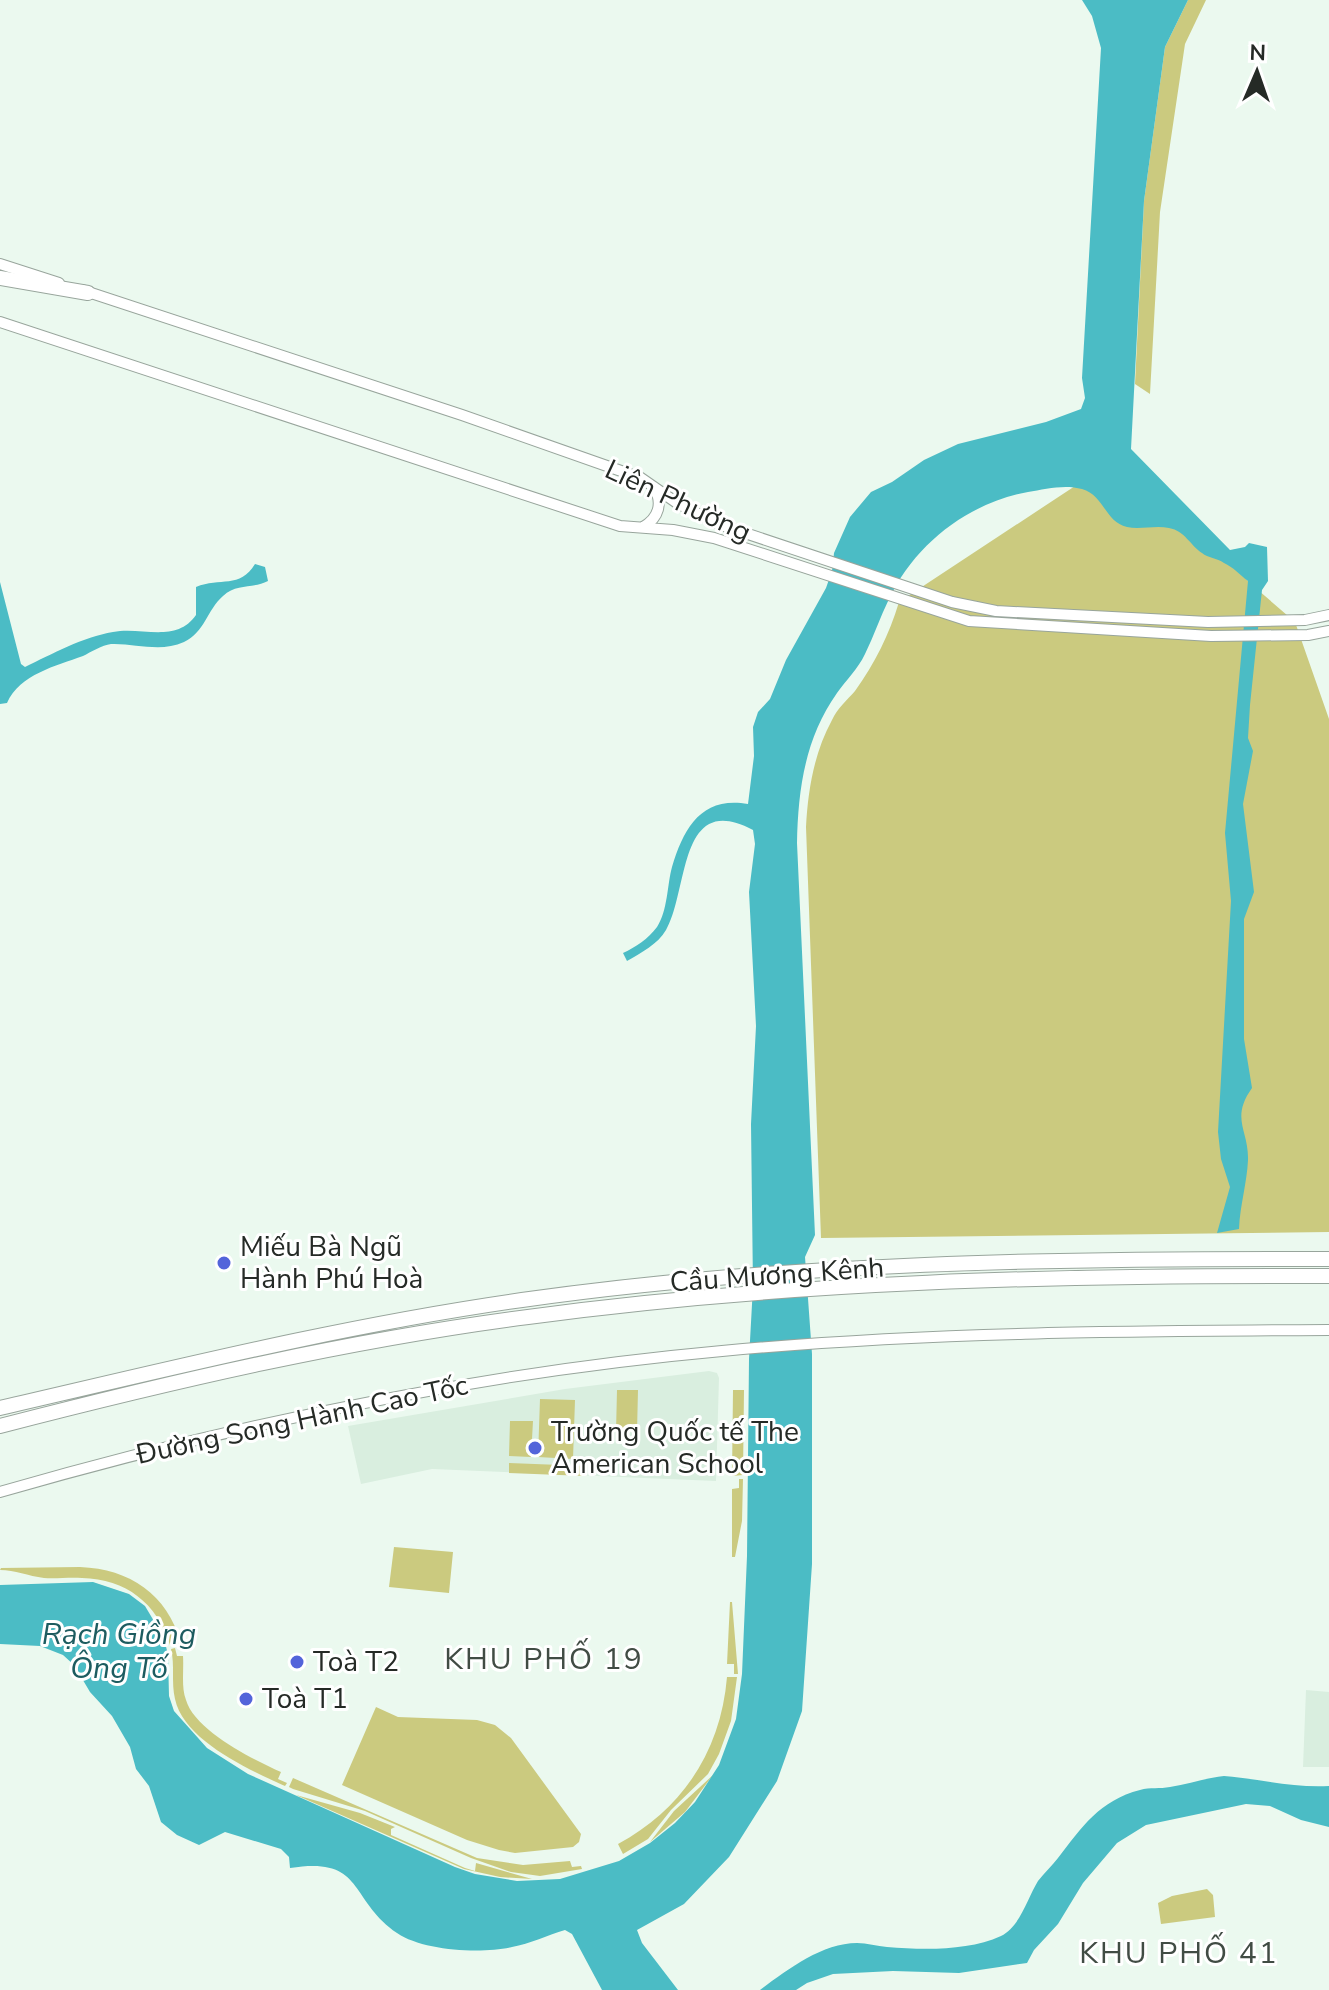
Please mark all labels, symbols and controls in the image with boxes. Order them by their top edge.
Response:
north arrow [1217,32,1297,112]
text: N [1249,38,1266,68]
street label: Liên Phường [599,451,757,551]
place label: Miếu Bà Ngũ Hành Phú Hoà [240,1228,423,1298]
street label: Cầu Mương Kênh [669,1249,885,1301]
marker: Miếu Bà Ngũ Hành Phú Hoà [215,1254,233,1272]
street label: Đường Song Hành Cao Tốc [132,1366,471,1474]
place label: Trường Quốc tế The American School [551,1413,799,1483]
marker: Trường Quốc tế The American School [526,1439,544,1457]
water label: Rạch Giồng Ông Tố [42,1614,196,1689]
district label: KHU PHỐ 19 [444,1638,644,1680]
place label: Toà T2 [313,1643,399,1681]
marker: Toà T2 [288,1653,306,1671]
place label: Toà T1 [262,1680,348,1718]
marker: Toà T1 [237,1690,255,1708]
district label: KHU PHỐ 41 [1079,1932,1279,1974]

